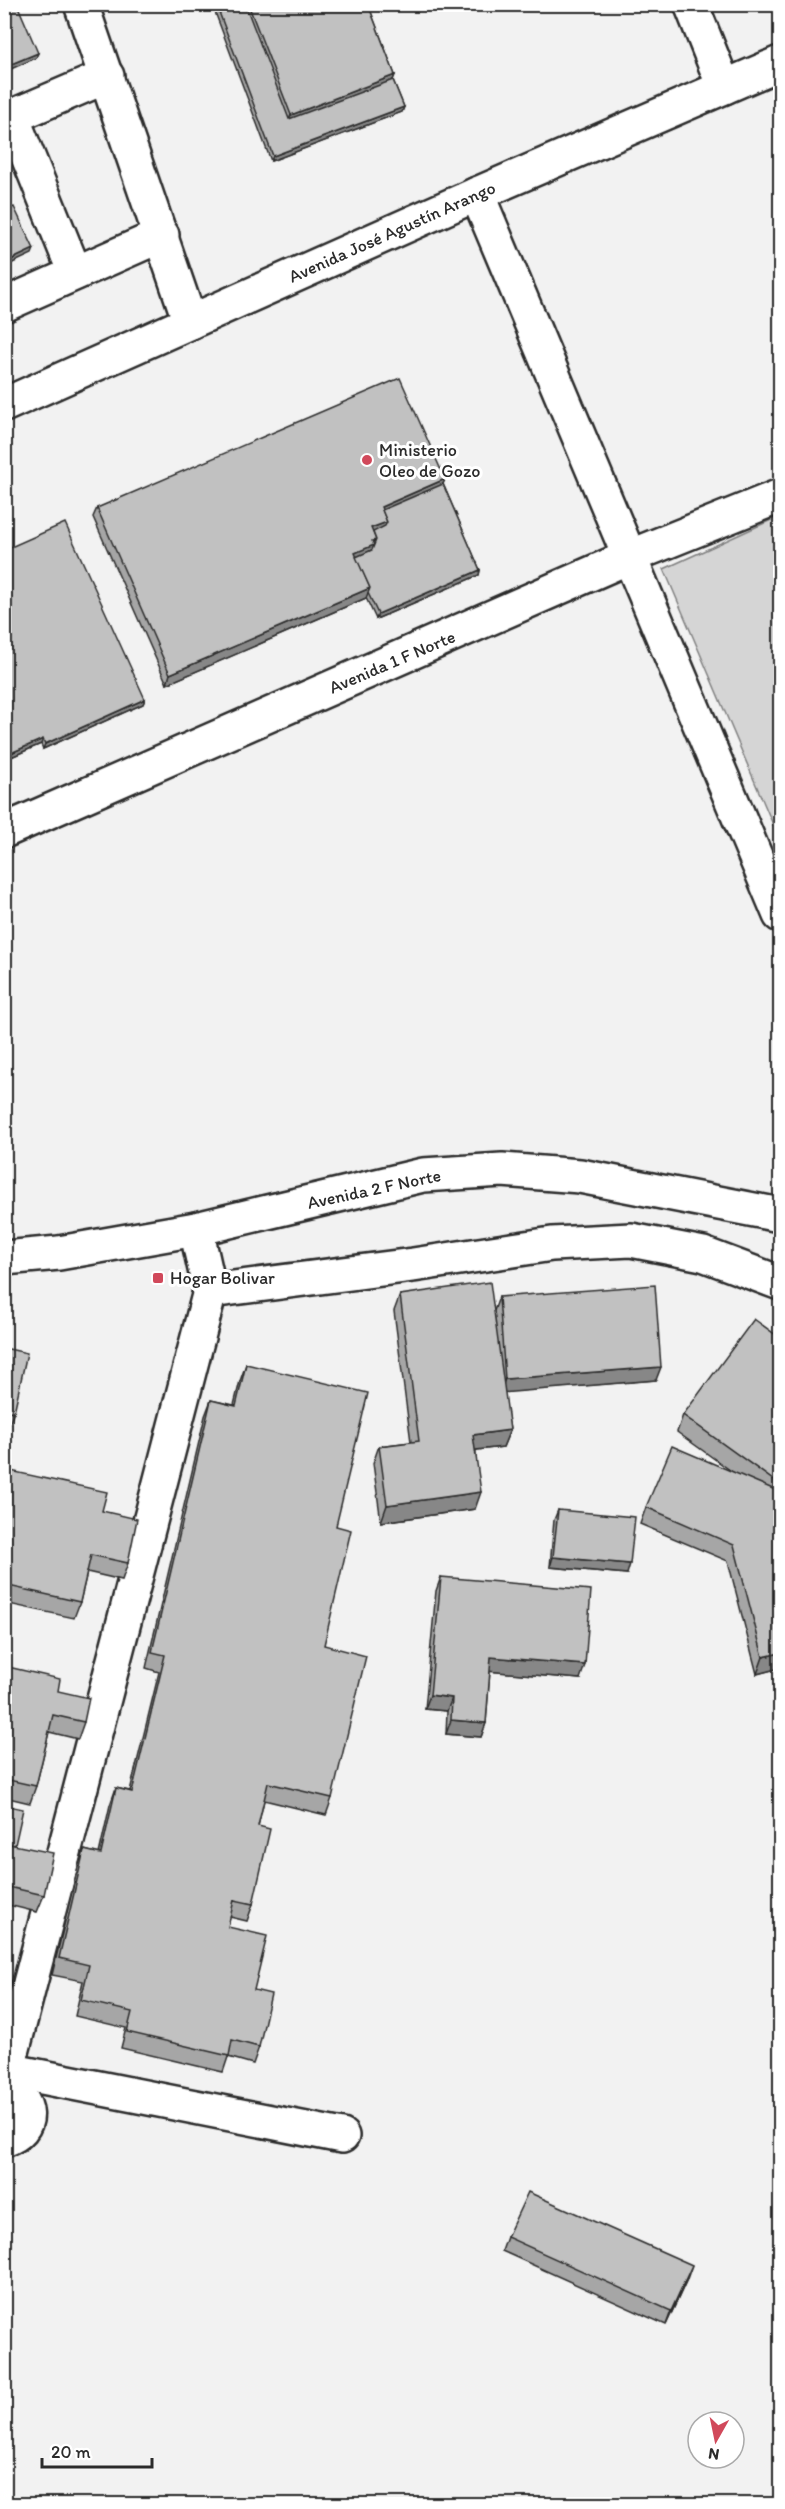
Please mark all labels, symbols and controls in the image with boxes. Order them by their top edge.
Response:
street label: Avenida José Agustín Arango [285,176,499,288]
place label: Ministerio Oleo de Gozo [379,439,480,482]
marker: Ministerio Oleo de Gozo [360,453,374,467]
street label: Avenida 1 F Norte [326,625,458,699]
street label: Avenida 2 F Norte [305,1164,443,1214]
place label: Hogar Bolivar [170,1267,275,1289]
marker: Hogar Bolivar [151,1271,165,1285]
north arrow [686,2410,746,2470]
scale bar [42,2431,152,2469]
text: 20 m [51,2441,91,2463]
text: N [707,2444,721,2465]

